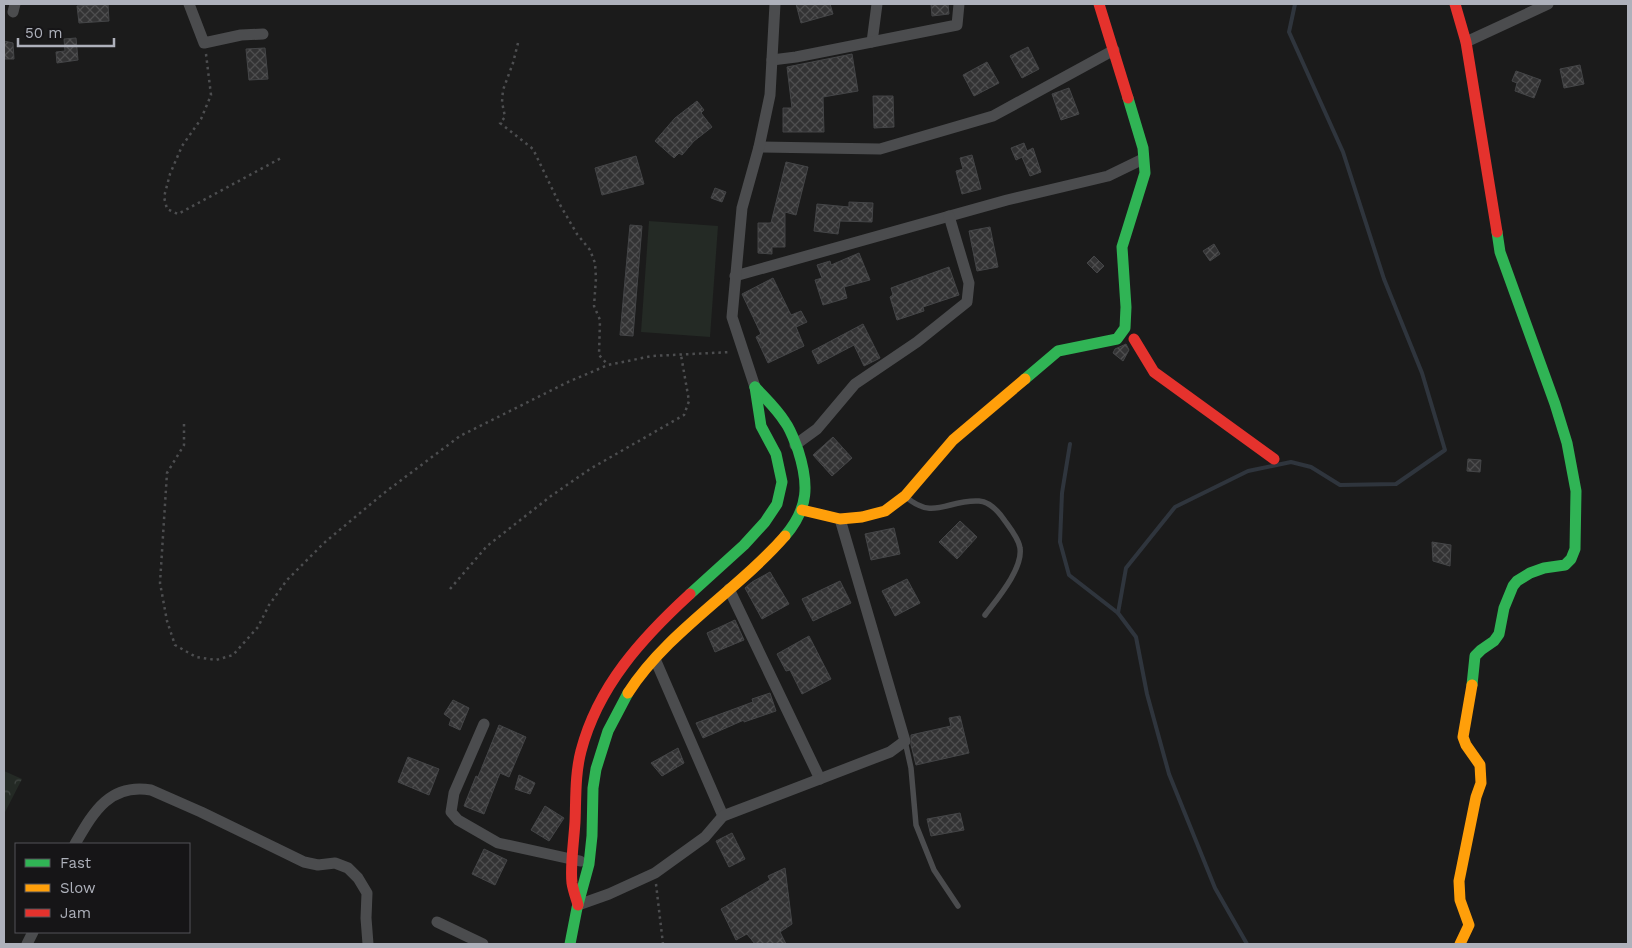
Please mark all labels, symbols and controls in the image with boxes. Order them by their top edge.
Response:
scale bar [18,15,114,47]
text: 50 m [25,24,62,42]
legend [15,843,190,933]
text: Fast [60,854,92,872]
text: Slow [60,879,96,897]
text: Jam [60,904,91,922]

